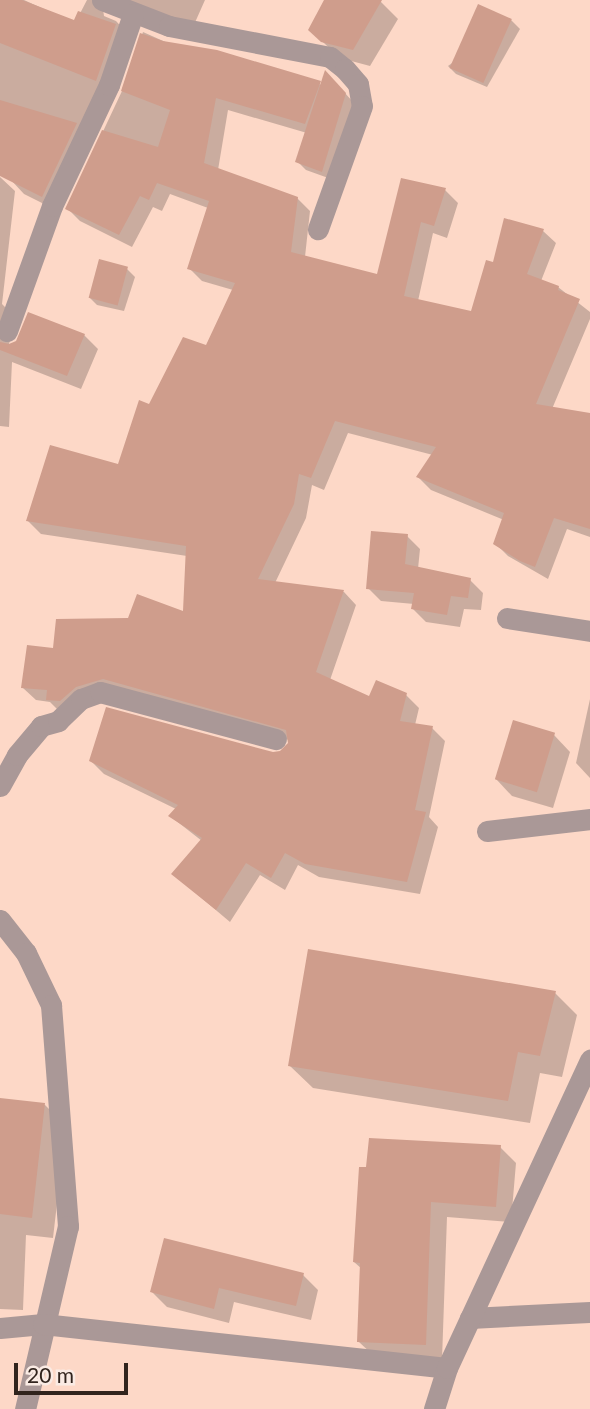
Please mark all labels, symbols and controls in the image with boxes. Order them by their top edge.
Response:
scale bar [18,1350,131,1394]
text: 20 m [27,1362,74,1387]

